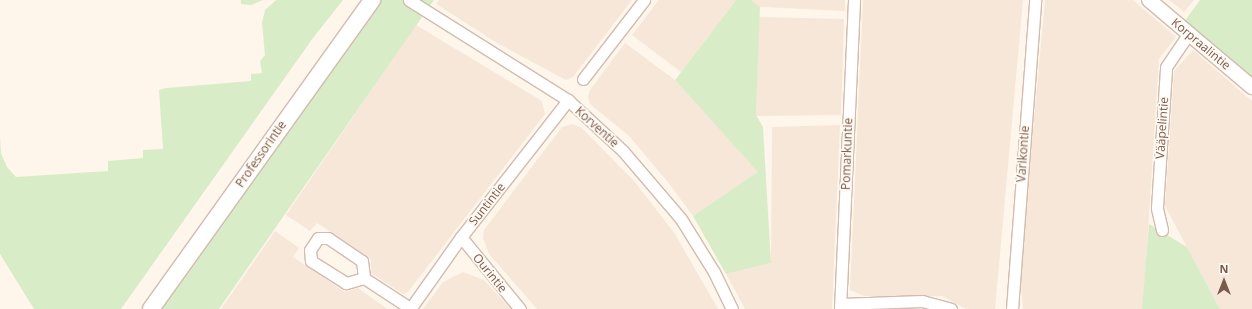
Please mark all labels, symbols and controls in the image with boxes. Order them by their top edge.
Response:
street label: Korpraalintie [1169,15,1233,73]
street label: Vääpelintie [1153,97,1171,159]
street label: Korventie [572,104,622,150]
street label: Professorintie [233,118,289,190]
street label: Pomarkuntie [839,118,855,190]
street label: Varikontie [1014,125,1032,183]
street label: Suntintie [466,180,508,228]
street label: Ourintie [470,251,510,295]
north arrow [1204,261,1244,301]
text: N [1220,261,1228,276]

